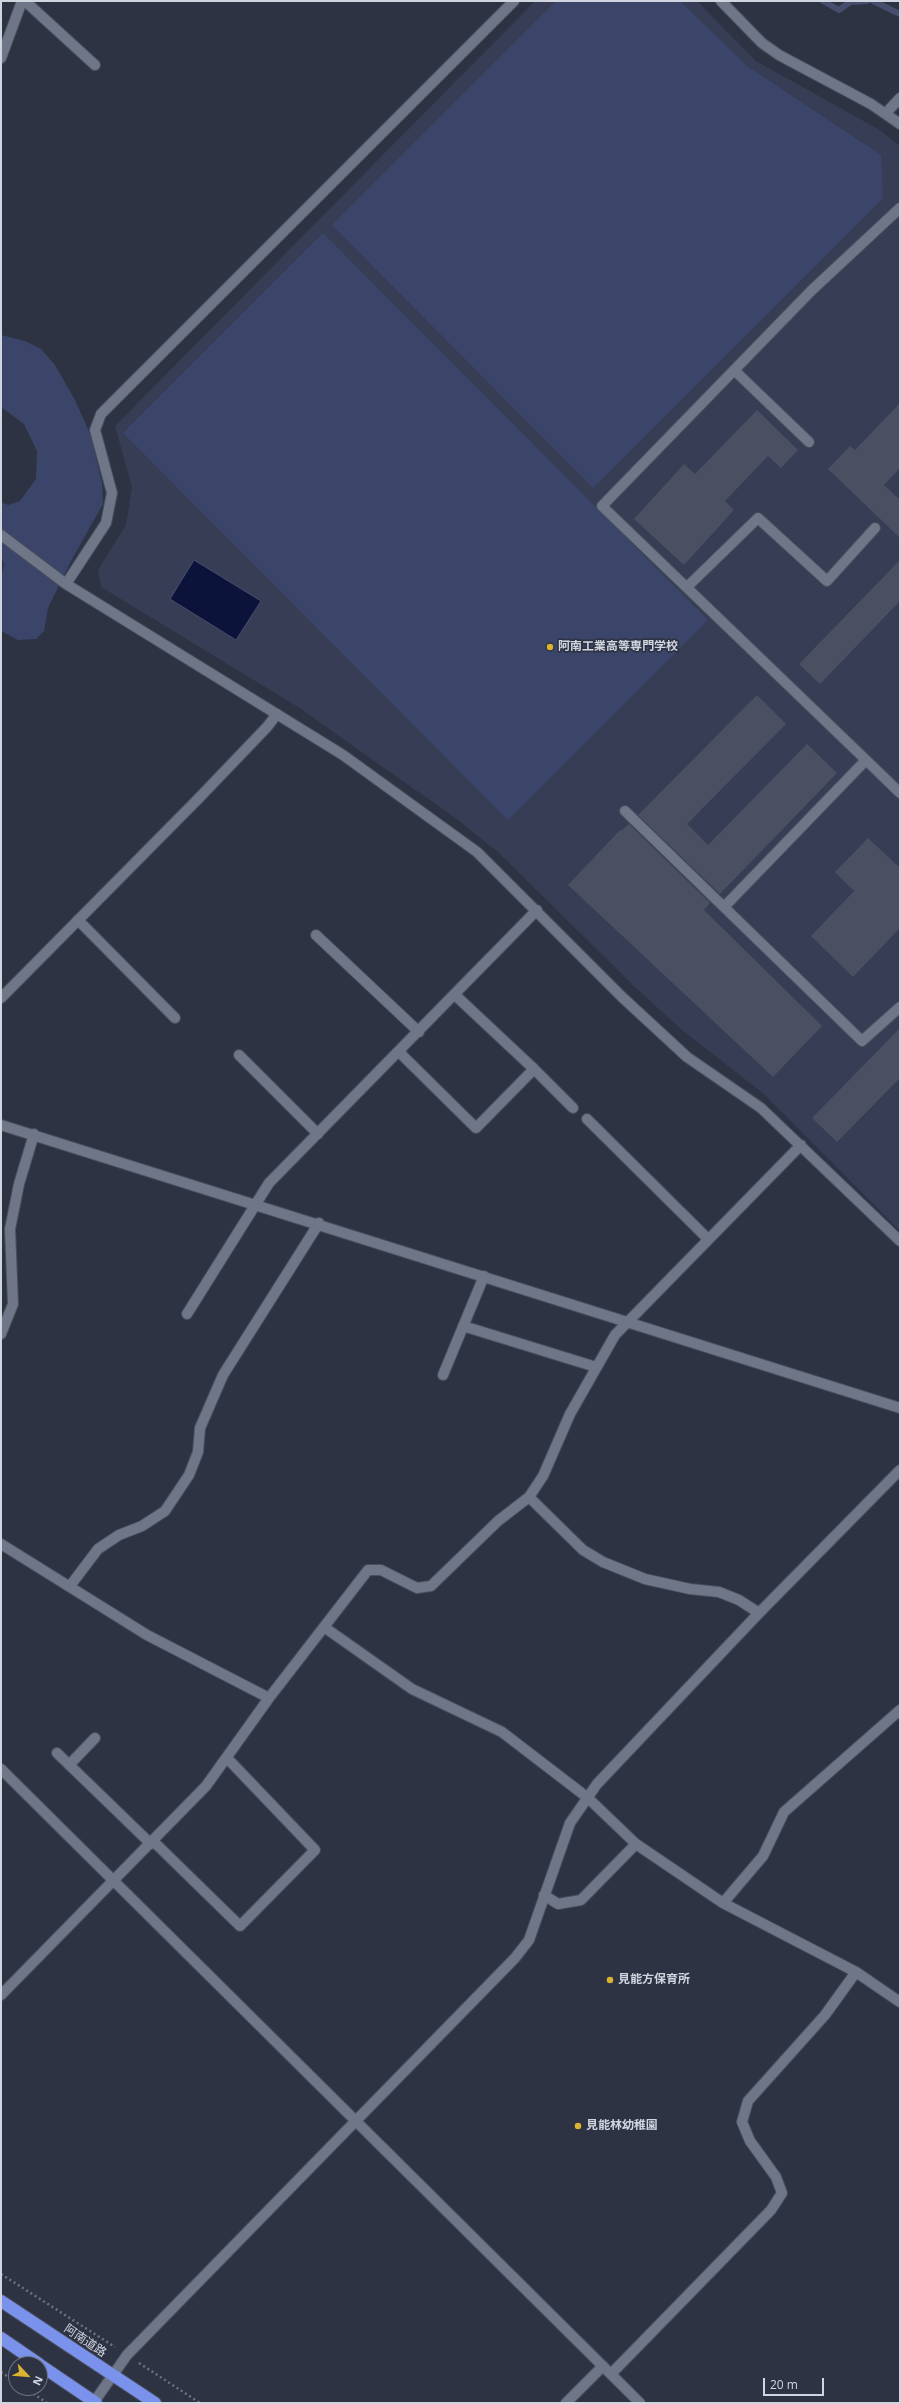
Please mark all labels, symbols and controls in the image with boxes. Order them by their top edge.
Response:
place label: 阿南工業高等専門学校 [558,640,678,654]
marker: 阿南工業高等専門学校 [545,642,555,652]
place label: 見能方保育所 [618,1973,690,1987]
marker: 見能方保育所 [605,1975,615,1985]
place label: 見能林幼稚園 [586,2119,658,2133]
marker: 見能林幼稚園 [573,2121,583,2131]
street label: 阿南道路 [61,2322,109,2360]
north arrow [8,2356,48,2396]
scale bar [765,2370,826,2396]
text: N [30,2374,47,2388]
text: 20 m [770,2376,798,2393]

